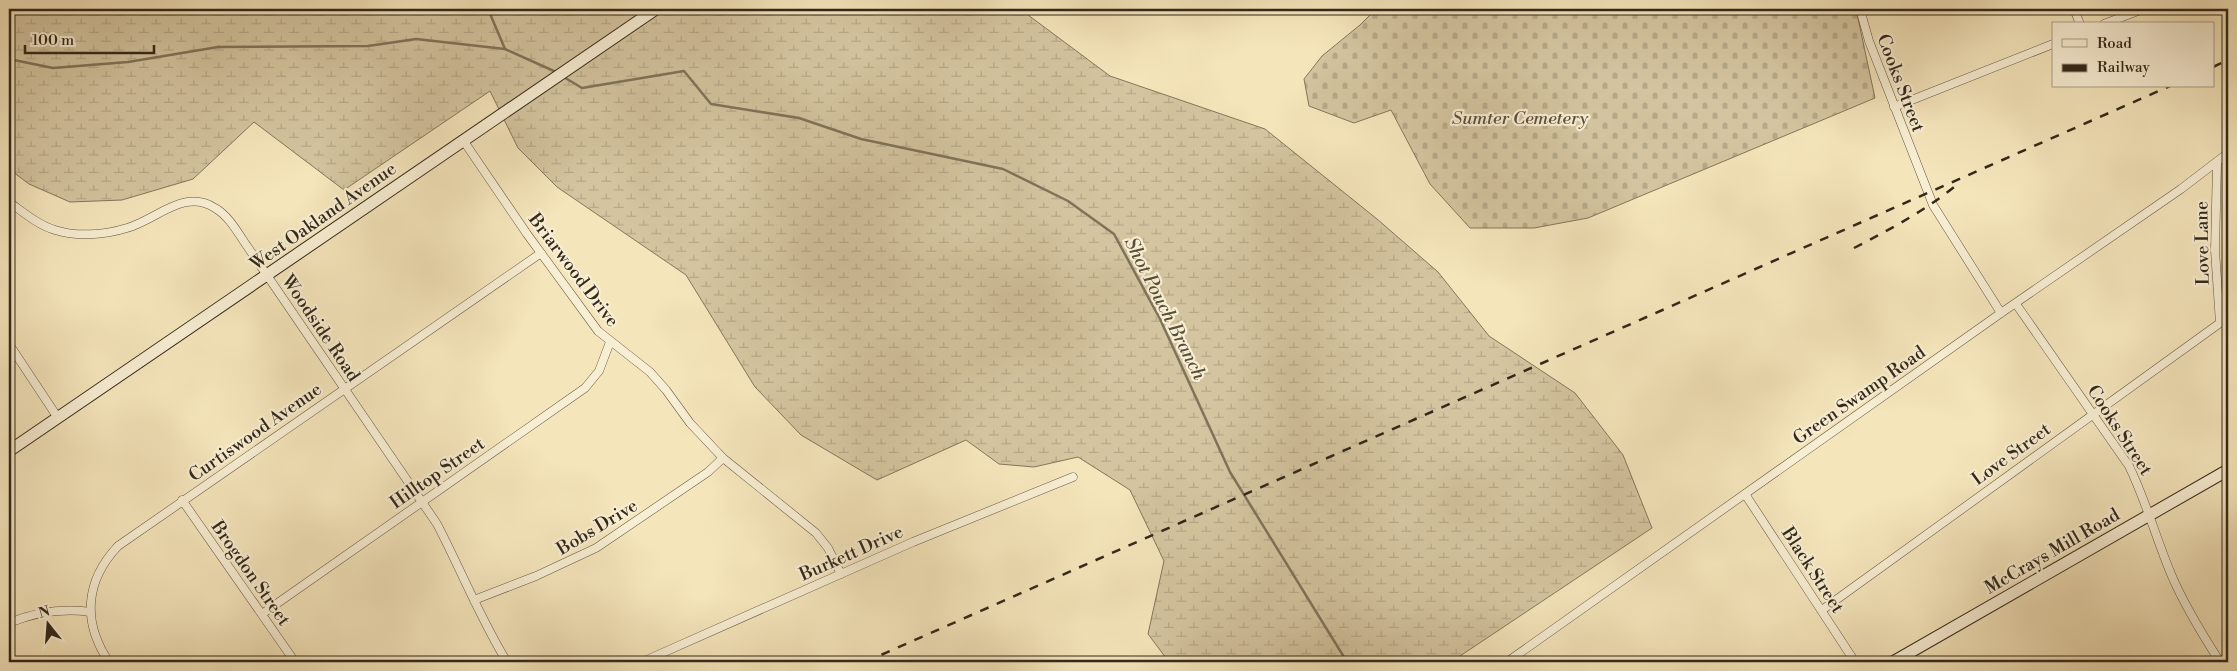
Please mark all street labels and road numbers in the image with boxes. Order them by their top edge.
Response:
street label: Cooks Street [1871,31,1930,136]
street label: West Oakland Avenue [245,157,401,276]
street label: Love Lane [2190,201,2215,285]
street label: Briarwood Drive [523,208,624,332]
street label: Woodside Road [276,270,365,387]
street label: Green Swamp Road [1788,341,1931,450]
street label: Curtiswood Avenue [184,378,326,487]
street label: Cooks Street [2082,381,2158,480]
street label: Love Street [1967,418,2056,491]
street label: Hilltop Street [386,432,490,514]
street label: Bobs Drive [552,494,642,561]
street label: McCrays Mill Road [1981,503,2125,599]
street label: Brogdon Street [205,515,296,631]
street label: Burkett Drive [795,520,907,587]
street label: Black Street [1776,522,1849,618]

